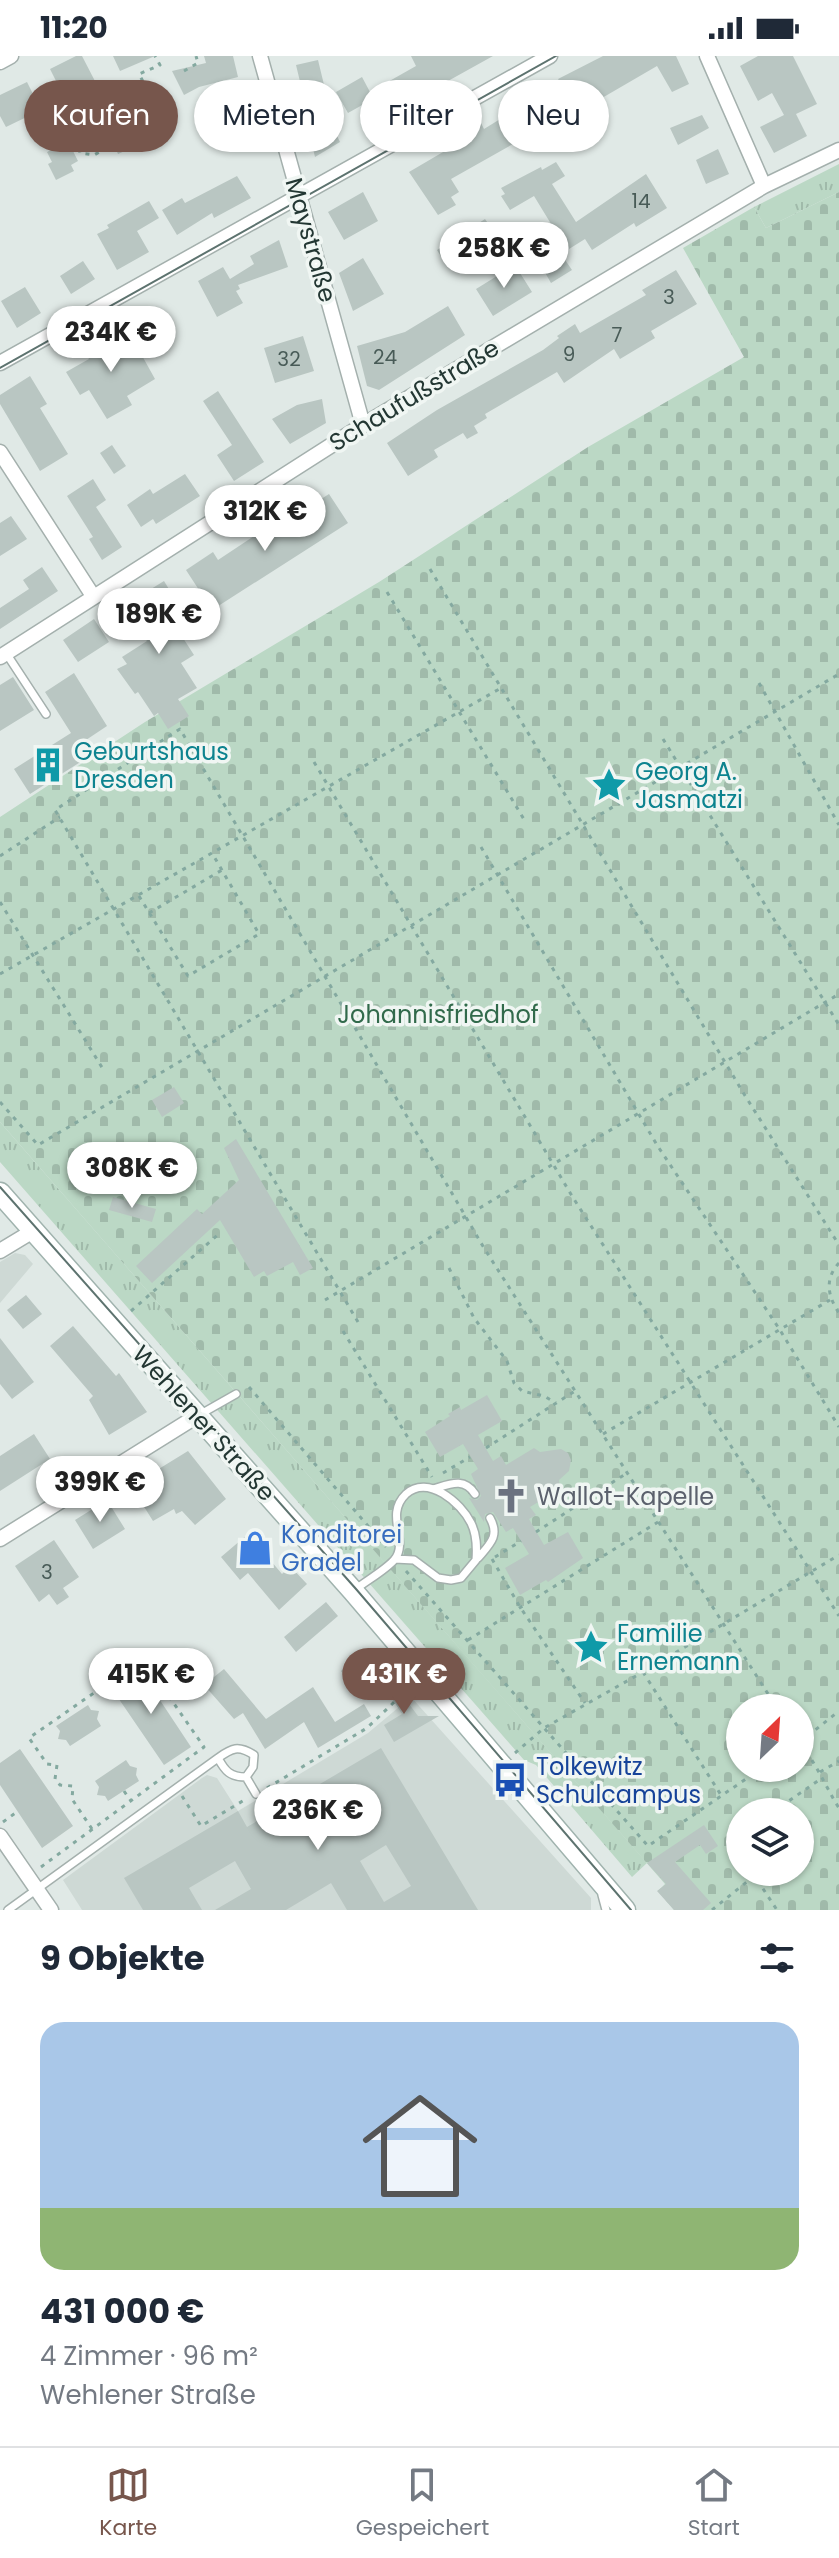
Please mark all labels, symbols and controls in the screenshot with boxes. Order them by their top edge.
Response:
text: 11:20 [40,6,108,49]
chip: Kaufen [24,80,178,152]
chip: Mieten [194,80,344,152]
chip: Filter [360,80,482,152]
chip: Neu [498,80,609,152]
street label: Maystraße [277,174,345,306]
house number: 14 [632,187,650,215]
pin: 258K € [439,222,569,290]
text: 258K € [458,230,550,266]
house number: 3 [663,283,675,311]
pin: 234K € [46,306,176,374]
text: 234K € [65,314,157,350]
house number: 7 [612,321,623,349]
street label: Schaufußstraße [323,331,505,459]
house number: 9 [563,340,575,368]
house number: 24 [373,343,397,371]
house number: 32 [277,345,301,373]
pin: 312K € [200,485,330,553]
text: 312K € [223,493,307,529]
pin: 189K € [94,588,224,656]
text: 189K € [116,596,202,632]
place label: Geburtshaus Dresden [74,735,229,796]
building icon: Geburtshaus Dresden [29,746,67,784]
place label: Georg A. Jasmatzi [635,755,743,816]
place icon: Georg A. Jasmatzi [590,766,628,804]
park label: Johannisfriedhof [337,998,539,1031]
pin: 308K € [67,1142,197,1210]
text: 308K € [85,1150,179,1186]
street label: Wehlener Straße [125,1338,283,1508]
pin: 399K € [35,1456,165,1524]
text: 399K € [54,1464,146,1500]
church icon: Wallot-Kapelle [492,1477,530,1515]
place label: Wallot-Kapelle [537,1480,714,1513]
place label: Konditorei Gradel [281,1518,402,1579]
shop icon: Konditorei Gradel [236,1529,274,1567]
house number: 3 [41,1558,53,1586]
place label: Familie Ernemann [617,1617,740,1678]
place icon: Familie Ernemann [572,1628,610,1666]
pin: 415K € [86,1648,216,1716]
pin: 431K € [339,1648,469,1716]
text: 415K € [107,1656,195,1692]
text: 431K € [360,1656,448,1692]
north arrow [726,1694,814,1782]
map controls [726,1694,814,1886]
place label: Tolkewitz Schulcampus [536,1750,701,1811]
bus stop icon: Tolkewitz Schulcampus [491,1761,529,1799]
pin: 236K € [253,1784,383,1852]
text: 236K € [272,1792,364,1828]
button: layers [726,1798,814,1886]
text: 9 Objekte [40,1934,205,1982]
icon: filters [755,1936,799,1980]
icon: home [348,2074,492,2218]
text: 431 000 € [40,2287,204,2335]
text: 4 Zimmer · 96 m² [40,2338,258,2374]
text: Wehlener Straße [40,2377,256,2413]
tab: Karte [99,2463,157,2544]
tab: Gespeichert [356,2463,489,2544]
tab: Start [688,2463,740,2544]

